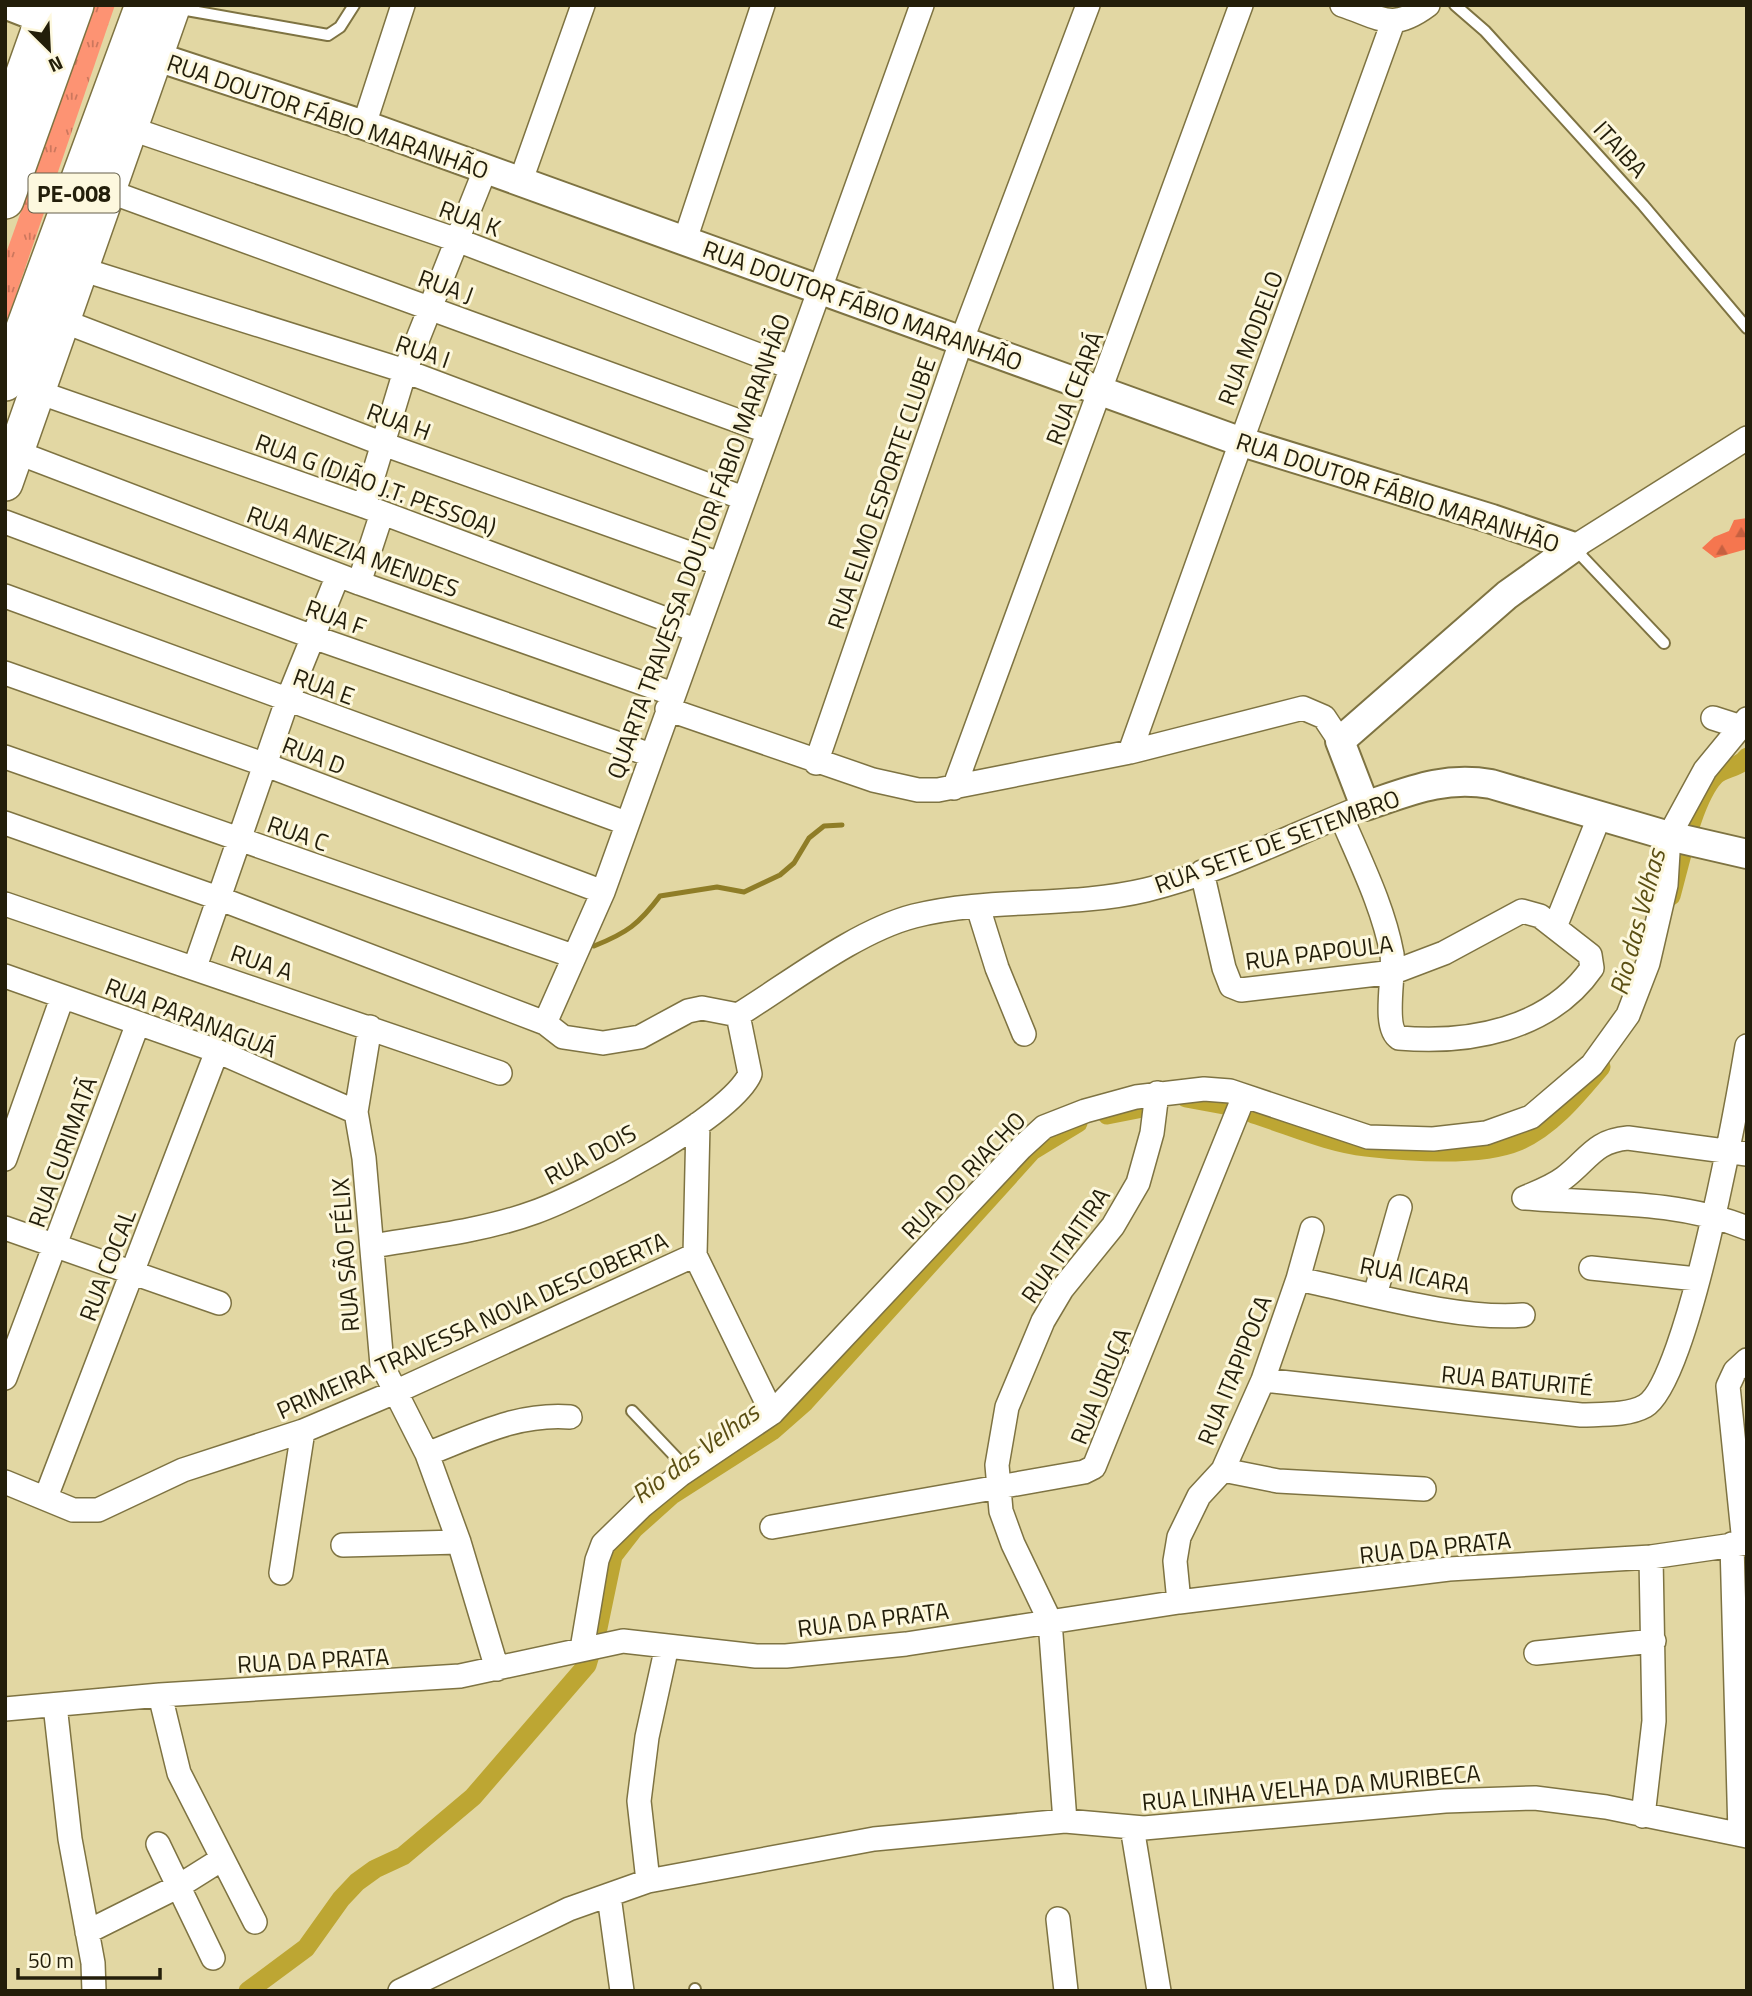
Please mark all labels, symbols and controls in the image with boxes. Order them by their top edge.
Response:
north arrow [14,14,84,84]
street label: RUA DOUTOR FÁBIO MARANHÃO [162,44,494,188]
text: N [44,49,68,81]
street label: ITAIBA [1585,112,1657,186]
road number: PE-008 [28,174,119,212]
street label: RUA K [434,190,506,246]
street label: RUA DOUTOR FÁBIO MARANHÃO [698,230,1028,380]
street label: RUA J [413,259,479,313]
street label: RUA MODELO [1208,266,1292,410]
street label: QUARTA TRAVESSA DOUTOR FÁBIO MARANHÃO [597,308,799,784]
street label: RUA I [391,325,455,377]
street label: RUA CEARÁ [1036,326,1112,450]
street label: RUA ELMO ESPORTE CLUBE [818,352,944,634]
street label: RUA H [362,393,436,449]
street label: RUA DOUTOR FÁBIO MARANHÃO [1232,423,1564,561]
street label: RUA G (DIÃO J.T. PESSOA) [250,424,502,544]
street label: RUA ANEZIA MENDES [242,496,464,606]
street label: RUA F [301,589,371,645]
street label: RUA E [288,658,360,714]
street label: RUA D [277,727,351,783]
street label: RUA SETE DE SETEMBRO [1149,780,1405,902]
street label: RUA C [262,806,334,860]
water label: Rio das Velhas [1599,843,1676,999]
street label: RUA PAPOULA [1243,925,1395,979]
street label: RUA A [226,935,298,989]
street label: RUA PARANAGUÁ [100,968,282,1066]
street label: RUA CURIMATÃ [18,1072,106,1232]
street label: RUA DO RIACHO [892,1103,1034,1247]
street label: RUA DOIS [537,1115,643,1193]
street label: RUA SÃO FÉLIX [322,1177,368,1333]
street label: RUA ITAITIRA [1012,1179,1118,1311]
street label: RUA COCAL [69,1203,145,1326]
street label: PRIMEIRA TRAVESSA NOVA DESCOBERTA [270,1222,674,1428]
street label: RUA ICARA [1357,1247,1473,1303]
street label: RUA ITAPIPOCA [1188,1290,1280,1450]
street label: RUA URUÇA [1060,1322,1140,1450]
street label: RUA BATURITÉ [1440,1355,1594,1405]
water label: Rio das Velhas [623,1392,768,1513]
street label: RUA DA PRATA [1357,1521,1513,1573]
street label: RUA DA PRATA [795,1592,951,1646]
street label: RUA DA PRATA [236,1638,390,1682]
street label: RUA LINHA VELHA DA MURIBECA [1140,1754,1482,1820]
scale bar [18,1937,159,1981]
text: 50 m [28,1944,74,1976]

